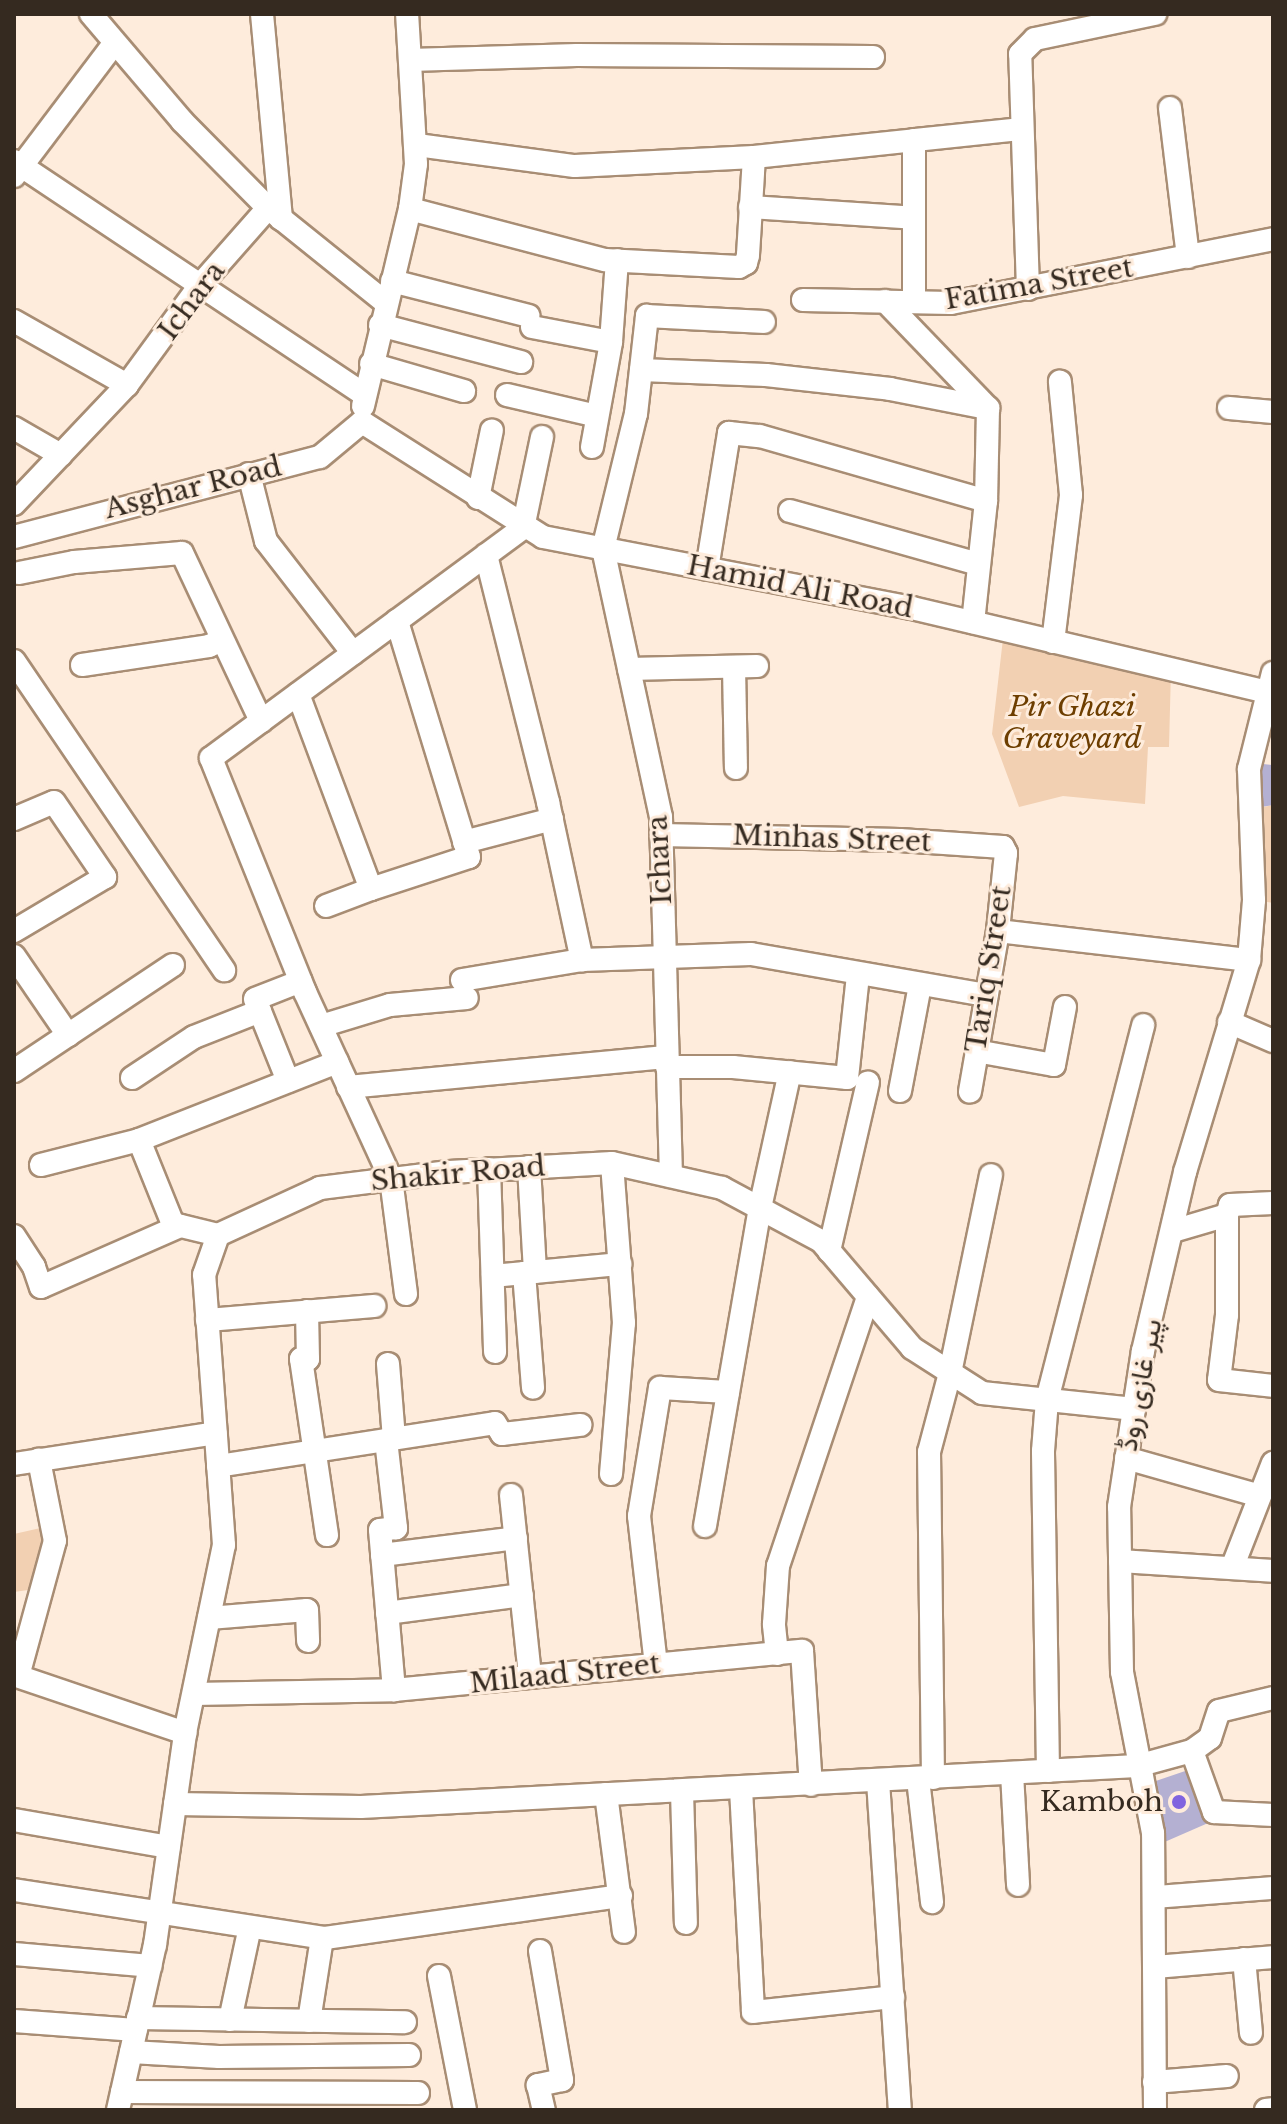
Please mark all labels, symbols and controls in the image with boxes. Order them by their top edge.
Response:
street label: Fatima Street [942,251,1136,317]
street label: Ichara [152,255,232,347]
street label: Asghar Road [101,450,285,526]
street label: Hamid Ali Road [684,548,916,626]
park label: Pir Ghazi Graveyard [1002,690,1142,756]
street label: Ichara [641,814,679,906]
street label: Minhas Street [732,819,932,859]
street label: Tariq Street [959,883,1019,1055]
street label: Shakir Road [369,1150,547,1198]
street label: پیر غازی روڈ [1111,1316,1169,1454]
street label: Milaad Street [468,1647,662,1701]
place label: Kamboh [1040,1785,1163,1819]
marker: Kamboh [1170,1793,1188,1811]

